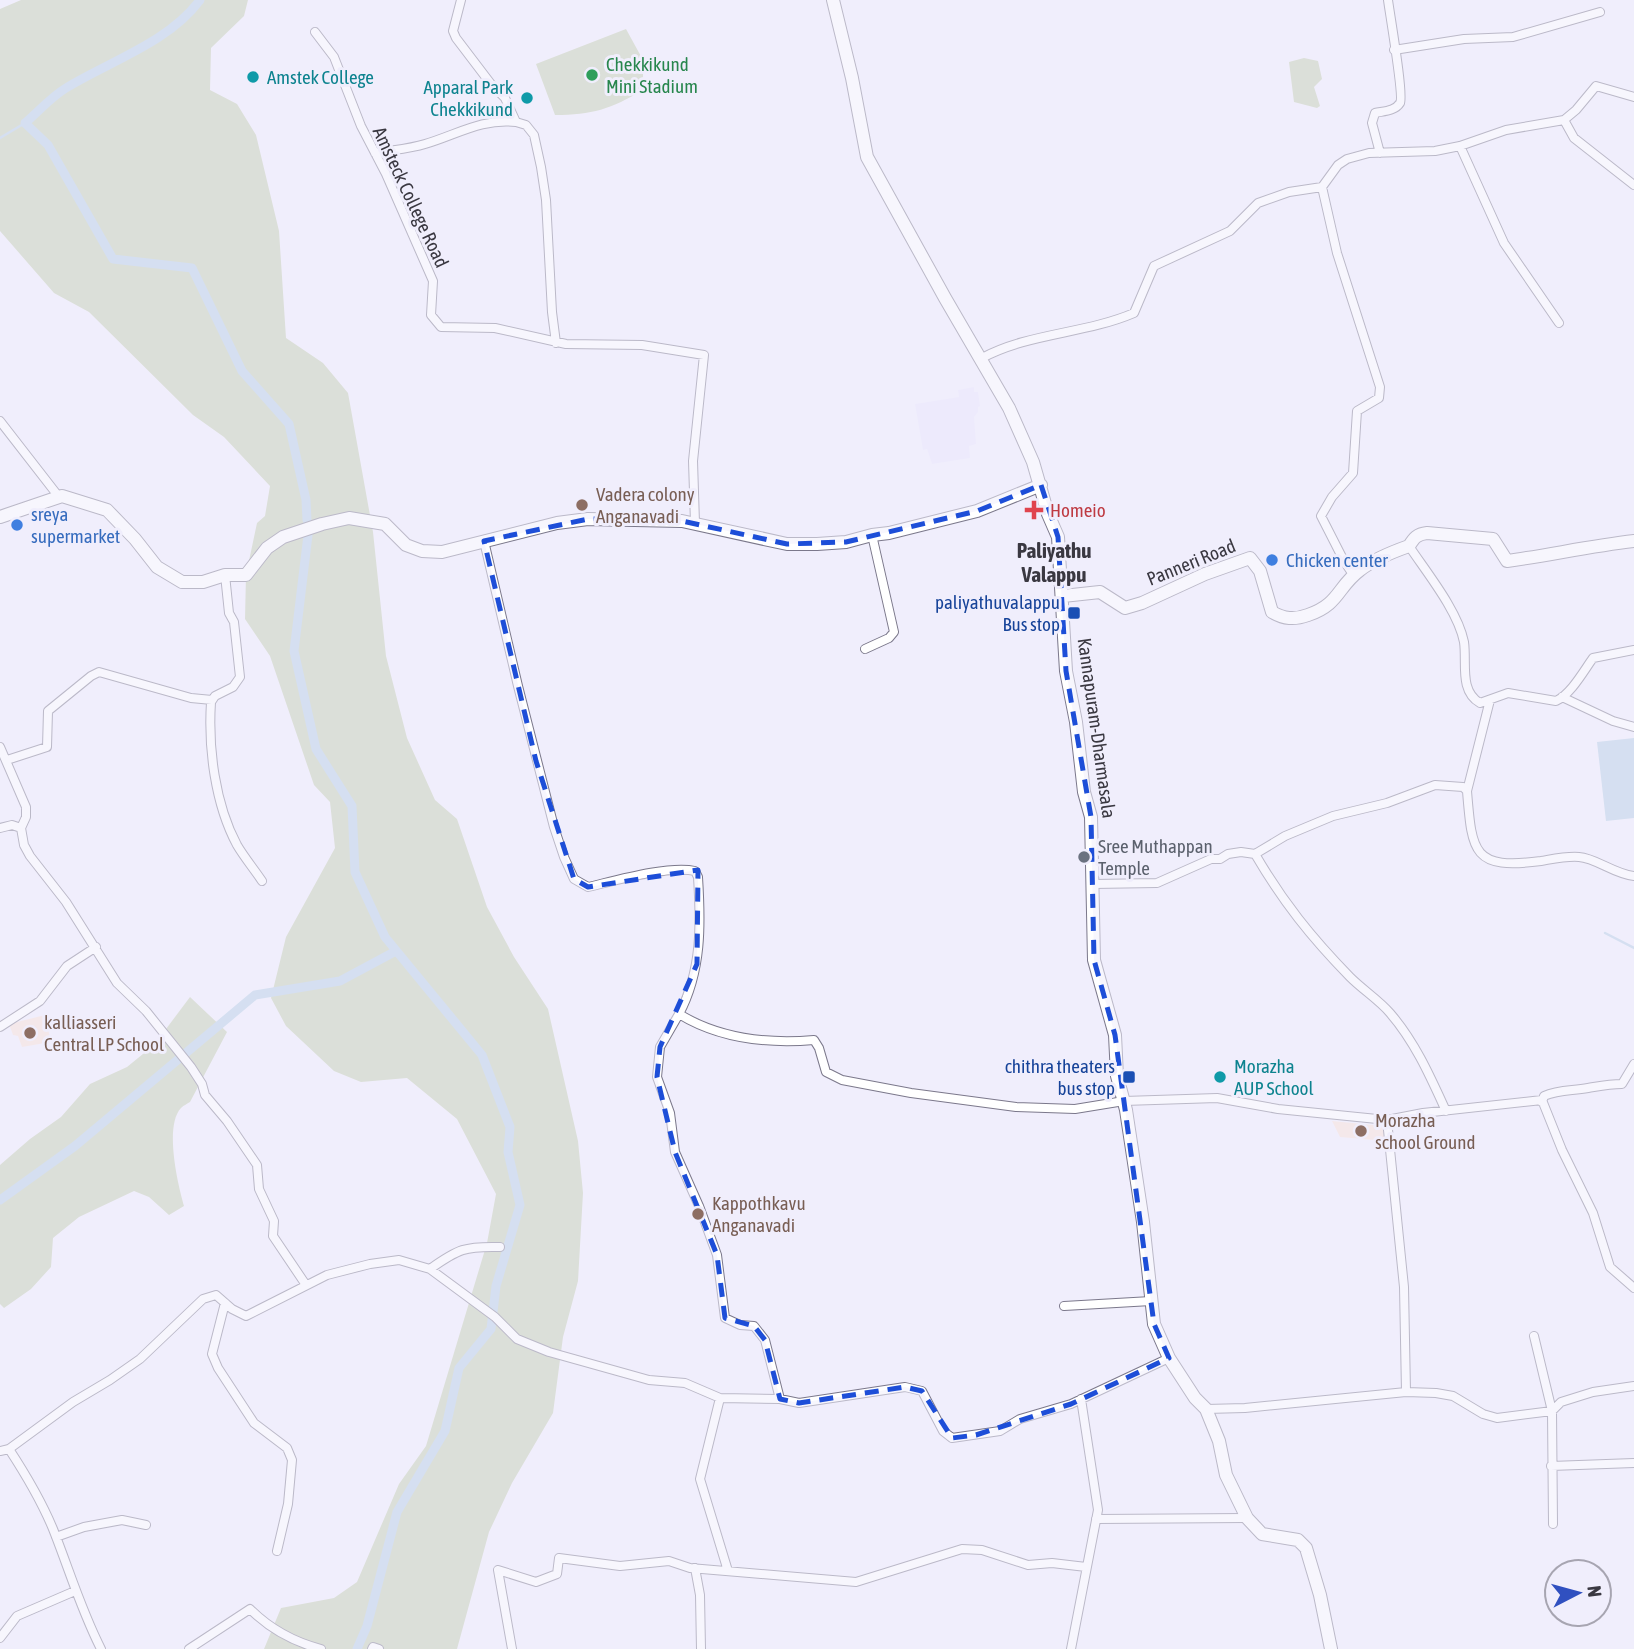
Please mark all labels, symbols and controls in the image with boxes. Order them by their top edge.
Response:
place label: Chekkikund Mini Stadium [606,53,698,97]
place label: Amstek College [267,66,374,88]
marker: Chekkikund Mini Stadium [584,67,600,83]
marker: Amstek College [245,69,261,85]
place label: Apparal Park Chekkikund [423,76,514,120]
marker: Apparal Park Chekkikund [519,90,535,106]
street label: Amsteck College Road [369,123,453,271]
place label: Vadera colony Anganavadi [596,483,695,527]
marker: Vadera colony Anganavadi [574,497,590,513]
place label: Homeio [1050,499,1106,521]
marker: Homeio [1024,500,1044,520]
place label: sreya supermarket [31,503,120,547]
marker: sreya supermarket [9,517,25,533]
street label: Panneri Road [1143,534,1239,590]
district label: Paliyathu Valappu [1017,538,1091,586]
place label: Chicken center [1286,549,1388,571]
marker: Chicken center [1264,552,1280,568]
place label: paliyathuvalappu Bus stop [935,591,1060,635]
marker: paliyathuvalappu Bus stop [1066,605,1082,621]
street label: Kannapuram-Dharmasala [1073,636,1121,820]
place label: Sree Muthappan Temple [1098,835,1213,879]
marker: Sree Muthappan Temple [1076,849,1092,865]
place label: kalliasseri Central LP School [44,1011,164,1055]
marker: kalliasseri Central LP School [22,1025,38,1041]
place label: chithra theaters bus stop [1005,1055,1115,1099]
place label: Morazha AUP School [1234,1055,1314,1099]
marker: chithra theaters bus stop [1121,1069,1137,1085]
marker: Morazha AUP School [1212,1069,1228,1085]
place label: Morazha school Ground [1375,1109,1475,1153]
marker: Morazha school Ground [1353,1123,1369,1139]
place label: Kappothkavu Anganavadi [712,1192,806,1236]
marker: Kappothkavu Anganavadi [690,1206,706,1222]
north arrow [1543,1558,1613,1628]
text: N [1583,1584,1606,1598]

